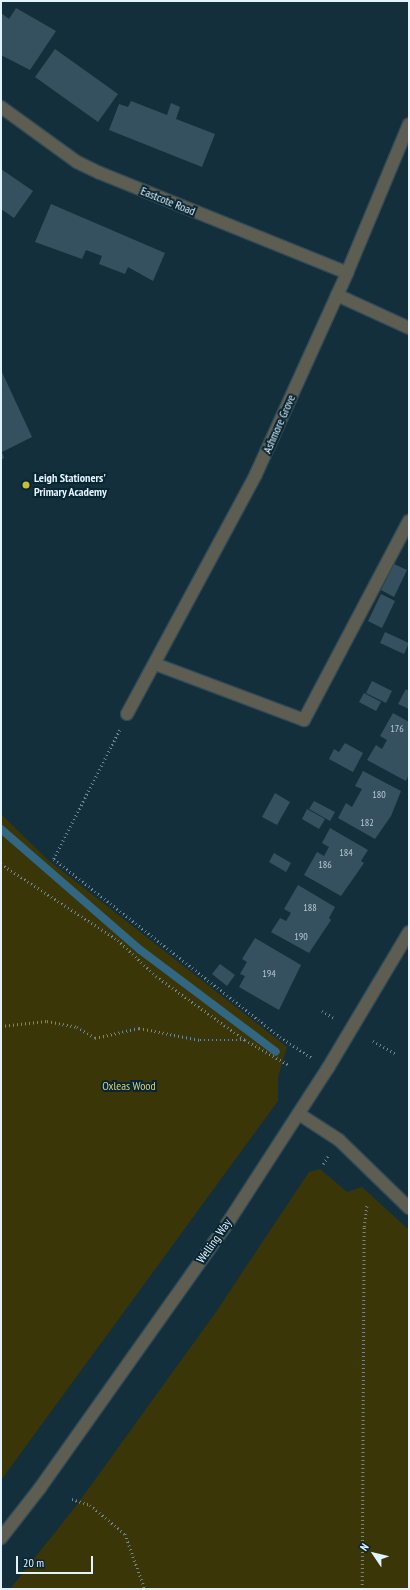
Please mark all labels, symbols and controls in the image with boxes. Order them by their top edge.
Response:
street label: Eastcote Road [139,184,197,218]
street label: Ashmore Grove [260,392,298,456]
place label: Leigh Stationers' Primary Academy [34,471,108,499]
marker: Leigh Stationers' Primary Academy [21,480,31,490]
house number: 176 [390,723,404,735]
house number: 180 [372,789,386,801]
house number: 182 [360,817,374,829]
house number: 184 [339,847,353,859]
house number: 186 [318,859,332,871]
house number: 188 [303,902,317,914]
house number: 190 [294,931,308,943]
house number: 194 [262,968,276,980]
park label: Oxleas Wood [102,1079,156,1093]
street label: Welling Way [194,1216,234,1266]
north arrow [354,1534,394,1574]
text: N [357,1541,372,1554]
scale bar [18,1548,95,1574]
text: 20 m [23,1555,44,1570]

